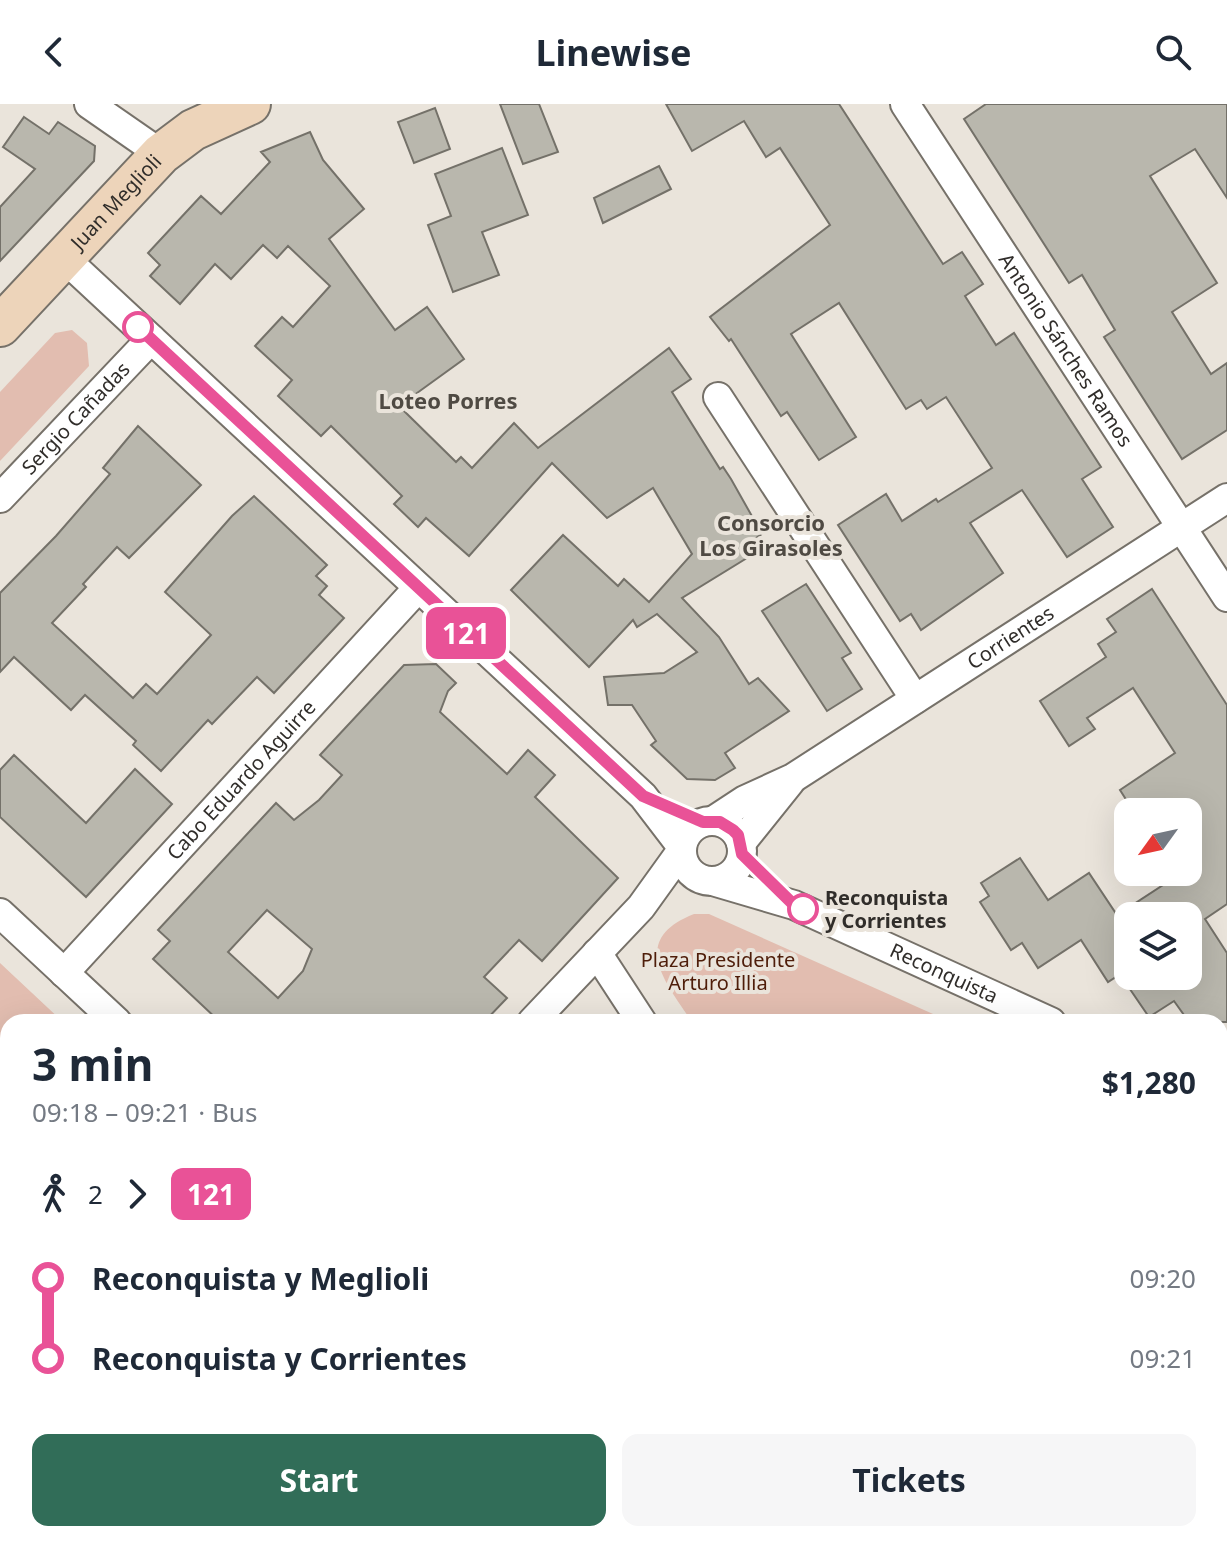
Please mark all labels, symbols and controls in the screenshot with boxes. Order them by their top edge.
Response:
text: Linewise [535,28,692,77]
icon: back [32,30,76,74]
icon: search [1151,30,1195,74]
street label: Juan Meglioli [63,148,167,256]
street label: Antonio Sánches Ramos [993,248,1139,452]
unlabelled marker [123,312,153,342]
street label: Sergio Cañadas [15,356,135,480]
district label: Loteo Porres [378,385,518,415]
district label: Consorcio Los Girasoles [699,507,843,562]
street label: Corrientes [962,599,1059,675]
line badge: 121 [420,607,512,659]
text: 121 [442,614,490,652]
street label: Cabo Eduardo Aguirre [161,694,321,866]
north arrow [1114,798,1202,886]
map controls [1114,798,1202,990]
place label: Reconquista y Corrientes [825,884,948,934]
marker: Reconquista y Corrientes [788,894,818,924]
button: layers [1114,902,1202,990]
street label: Reconquista [886,937,1002,1009]
park label: Plaza Presidente Arturo Illia [641,946,795,996]
text: 3 min [32,1034,153,1094]
text: $1,280 [1102,1062,1196,1103]
text: 09:18 – 09:21 · Bus [32,1094,257,1130]
icon: walk [32,1172,76,1216]
icon: forward [115,1172,159,1216]
text: 121 [187,1175,235,1213]
text: 2 [88,1176,103,1212]
text: Reconquista y Meglioli [92,1258,429,1299]
text: 09:20 [1130,1260,1196,1296]
text: Reconquista y Corrientes [92,1338,467,1379]
text: 09:21 [1130,1340,1196,1376]
button: Start [32,1434,606,1526]
button: Tickets [622,1434,1196,1526]

